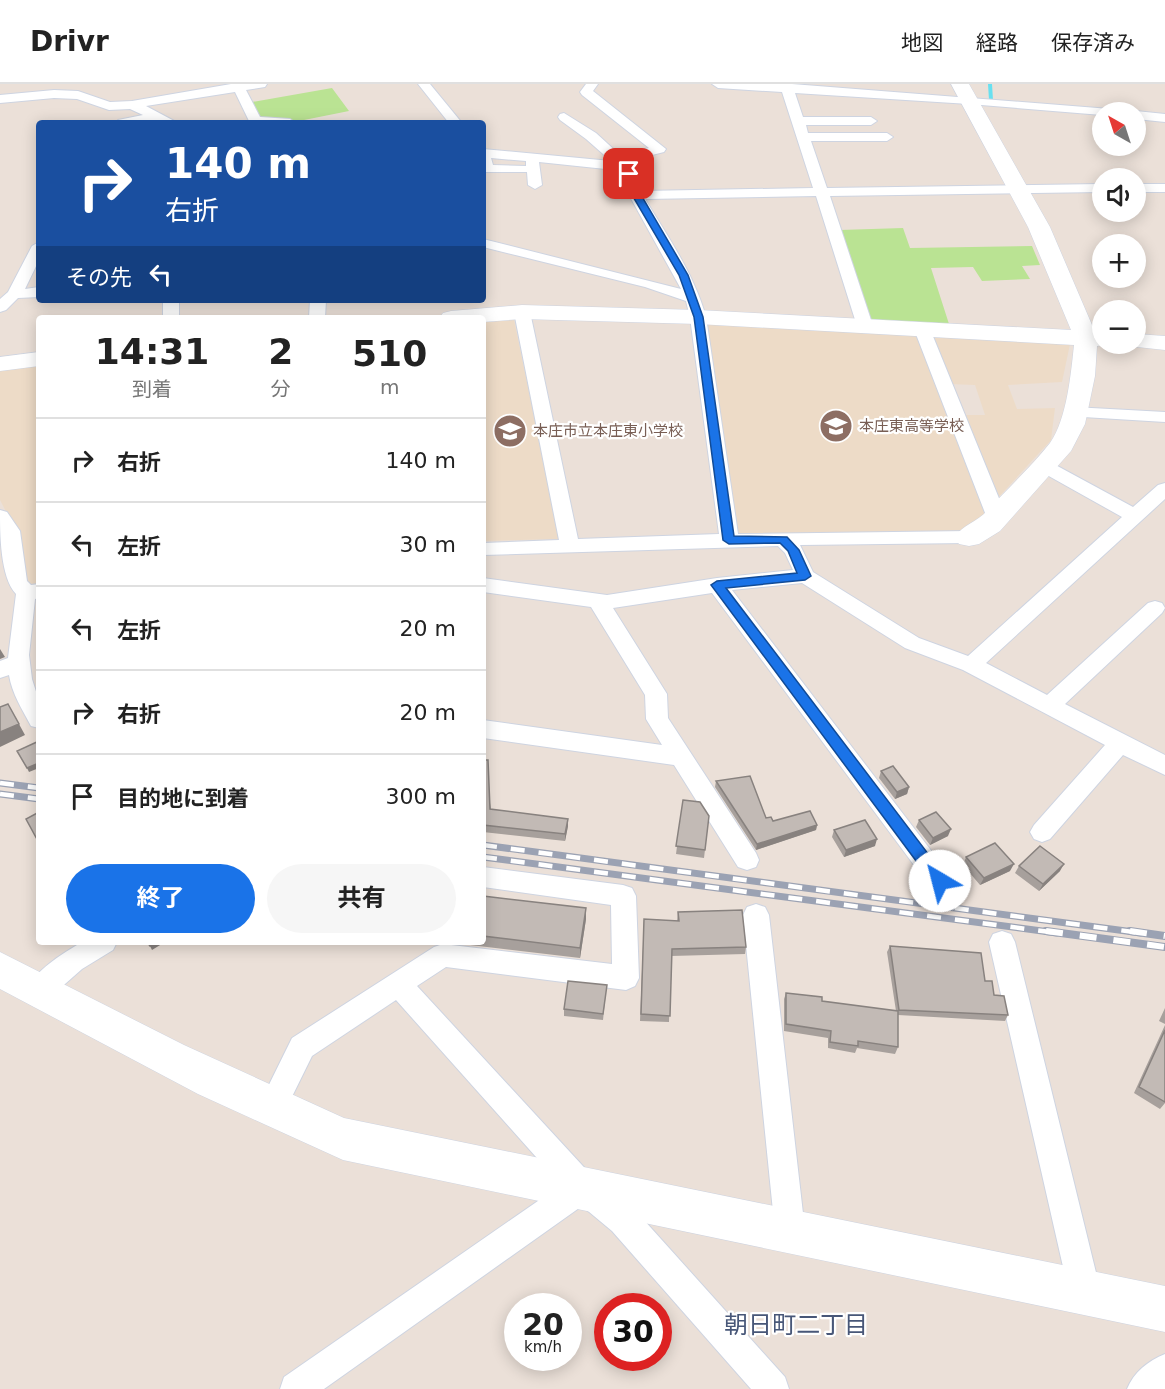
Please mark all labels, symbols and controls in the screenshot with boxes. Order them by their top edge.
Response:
text: Drivr [30,25,109,58]
text: 地図 [901,31,943,55]
text: 経路 [976,31,1018,55]
text: 保存済み [1051,31,1135,55]
north arrow [1092,102,1146,156]
map controls [1092,102,1146,354]
text: 140 m [165,139,311,188]
icon: right [66,144,144,222]
pin [603,148,654,199]
icon: arrive [612,157,645,190]
button: sound [1092,168,1146,222]
text: 右折 [165,195,219,226]
button: + [1092,234,1146,288]
icon: left [144,258,177,291]
text: その先 [66,265,132,290]
button: − [1092,300,1146,354]
text: 14:31 [95,331,209,372]
text: 2 [268,331,293,372]
text: 510 [352,333,427,374]
text: m [380,375,399,399]
text: 到着 [132,377,172,401]
text: 分 [271,377,291,401]
school or university icon: 本庄東高等学校 [818,408,854,444]
school or university icon: 本庄市立本庄東小学校 [492,413,528,449]
place label: 本庄東高等学校 [859,417,964,435]
place label: 本庄市立本庄東小学校 [533,422,683,440]
icon: right [66,444,99,477]
text: 140 m [386,448,456,473]
text: 右折 [117,450,161,475]
icon: left [66,528,99,561]
text: 30 m [400,532,456,557]
text: 左折 [117,534,161,559]
icon: left [66,612,99,645]
text: 20 m [400,616,456,641]
text: 左折 [117,618,161,643]
icon: right [66,696,99,729]
text: 20 m [400,700,456,725]
text: 右折 [117,702,161,727]
icon: arrive [66,780,99,813]
text: 300 m [386,784,456,809]
text: 目的地に到着 [117,786,249,811]
position arrow [908,849,972,913]
button: 終了 [66,864,255,933]
button: 共有 [267,864,456,933]
speed limit sign: 30 [594,1293,672,1371]
text: 20 [522,1307,564,1342]
district label: 朝日町二丁目 [724,1311,868,1339]
text: km/h [524,1338,562,1356]

